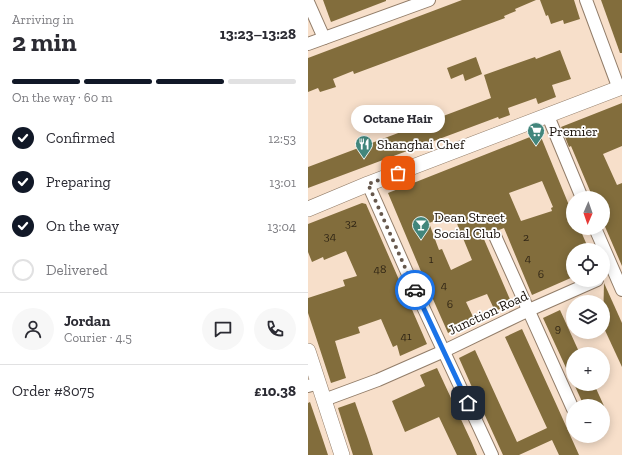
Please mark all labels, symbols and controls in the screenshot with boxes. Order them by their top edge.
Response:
text: Arriving in [12,12,74,27]
text: 13:23–13:28 [220,25,296,43]
text: 2 min [12,26,77,58]
text: On the way · 60 m [12,90,112,105]
callout: Octane Hair [351,105,445,133]
text: Octane Hair [363,111,433,126]
supermarket icon: Premier [526,121,546,146]
place label: Premier [549,123,598,140]
icon: check [12,127,34,149]
text: Confirmed [46,129,115,147]
text: 12:53 [268,131,296,146]
restaurant icon: Shanghai Chef [354,134,374,159]
place label: Shanghai Chef [377,136,466,153]
pin [381,156,415,190]
icon: bag [387,162,409,184]
icon: check [12,171,34,193]
text: Preparing [46,173,111,191]
text: 13:01 [269,175,296,190]
north arrow [566,191,610,235]
map controls [566,191,610,443]
place label: Dean Street Social Club [434,209,506,242]
icon: check [12,215,34,237]
bar icon: Dean Street Social Club [411,215,431,240]
house number: 32 [345,216,357,230]
text: On the way [46,217,119,235]
text: 13:04 [267,219,296,234]
house number: 34 [324,229,337,243]
house number: 2 [523,230,529,244]
button: locate [566,243,610,287]
house number: 4 [525,251,532,265]
house number: 1 [429,252,434,266]
text: Delivered [46,261,108,279]
house number: 48 [374,262,386,276]
house number: 6 [538,267,544,281]
courier [395,270,435,310]
house number: 4 [441,278,448,292]
icon: car [404,279,426,301]
street label: Junction Road [445,287,531,339]
button: layers [566,295,610,339]
house number: 6 [447,297,453,311]
button: person [12,308,54,350]
button: chat [202,308,244,350]
button: phone [254,308,296,350]
text: Jordan [64,312,110,330]
house number: 9 [555,321,561,335]
house number: 41 [400,329,412,343]
text: Courier · 4.5 [64,330,132,345]
button: + [566,347,610,391]
text: Order #8075 [12,382,94,400]
text: £10.38 [254,382,296,400]
pin [451,386,485,420]
icon: home [457,392,479,414]
button: − [566,399,610,443]

